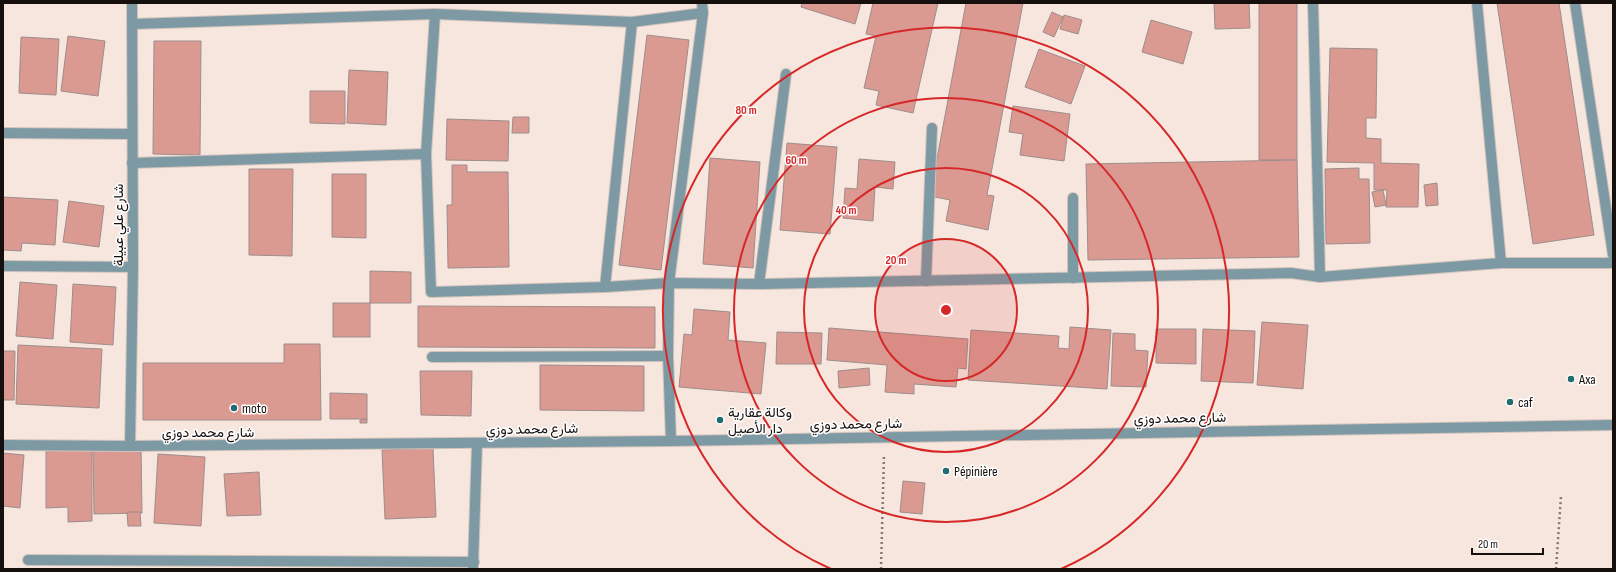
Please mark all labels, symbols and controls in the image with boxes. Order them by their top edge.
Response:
text: 80 m [735,103,757,118]
text: 60 m [785,153,807,168]
street label: شارع علي عبيلة [110,184,130,266]
text: 40 m [835,203,857,218]
text: 20 m [886,253,906,268]
centre of rings [939,303,953,317]
place label: Axa [1578,371,1596,388]
marker: Axa [1566,374,1576,384]
place label: caf [1518,394,1534,411]
marker: caf [1505,397,1515,407]
place label: moto [242,400,267,417]
marker: moto [229,403,239,413]
place label: وكالة عقارية دار الأصيل [728,404,792,437]
street label: شارع محمد دوزي [1134,409,1227,430]
marker: وكالة عقارية دار الأصيل [715,415,725,425]
street label: شارع محمد دوزي [810,415,903,436]
street label: شارع محمد دوزي [486,420,579,441]
street label: شارع محمد دوزي [162,424,254,444]
place label: Pépinière [954,463,998,480]
marker: Pépinière [941,466,951,476]
scale bar [1472,530,1543,556]
text: 20 m [1478,537,1498,552]

